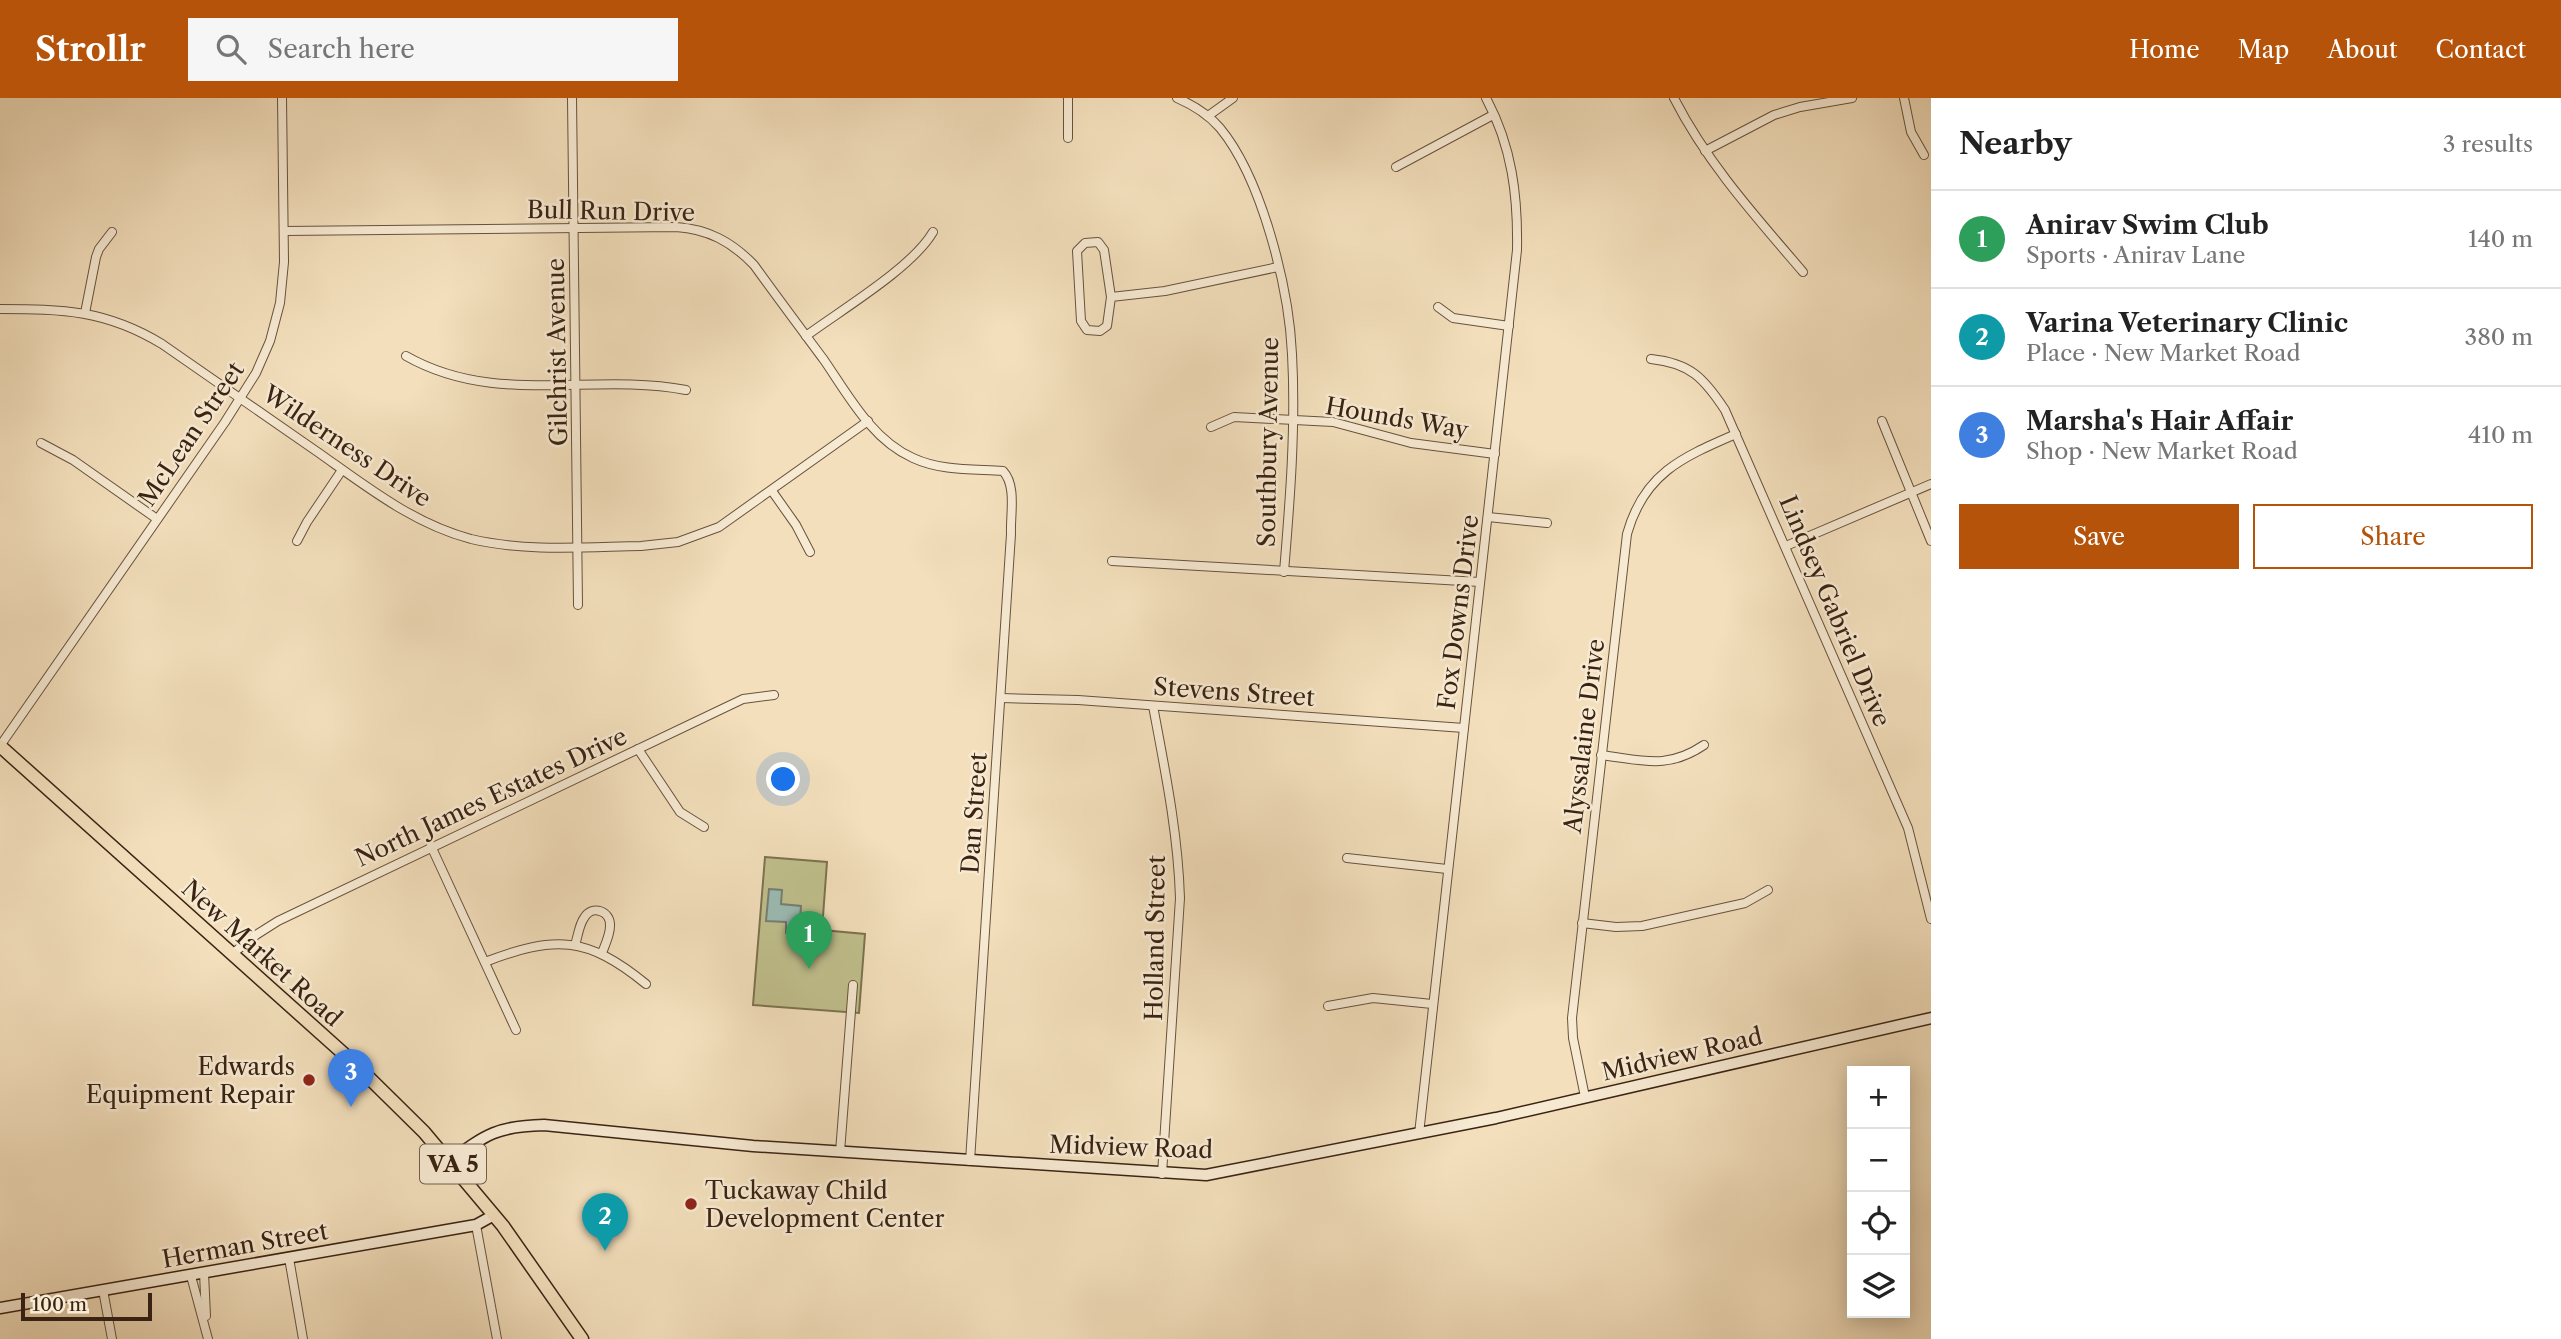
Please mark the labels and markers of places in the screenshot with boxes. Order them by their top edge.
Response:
pin: 1 [786,911,832,969]
pin: 3 [328,1049,374,1107]
place label: Edwards Equipment Repair [86,1052,295,1109]
marker: Edwards Equipment Repair [301,1072,317,1088]
place label: Tuckaway Child Development Center [705,1176,945,1233]
pin: 2 [582,1193,628,1251]
marker: Tuckaway Child Development Center [683,1196,699,1212]

